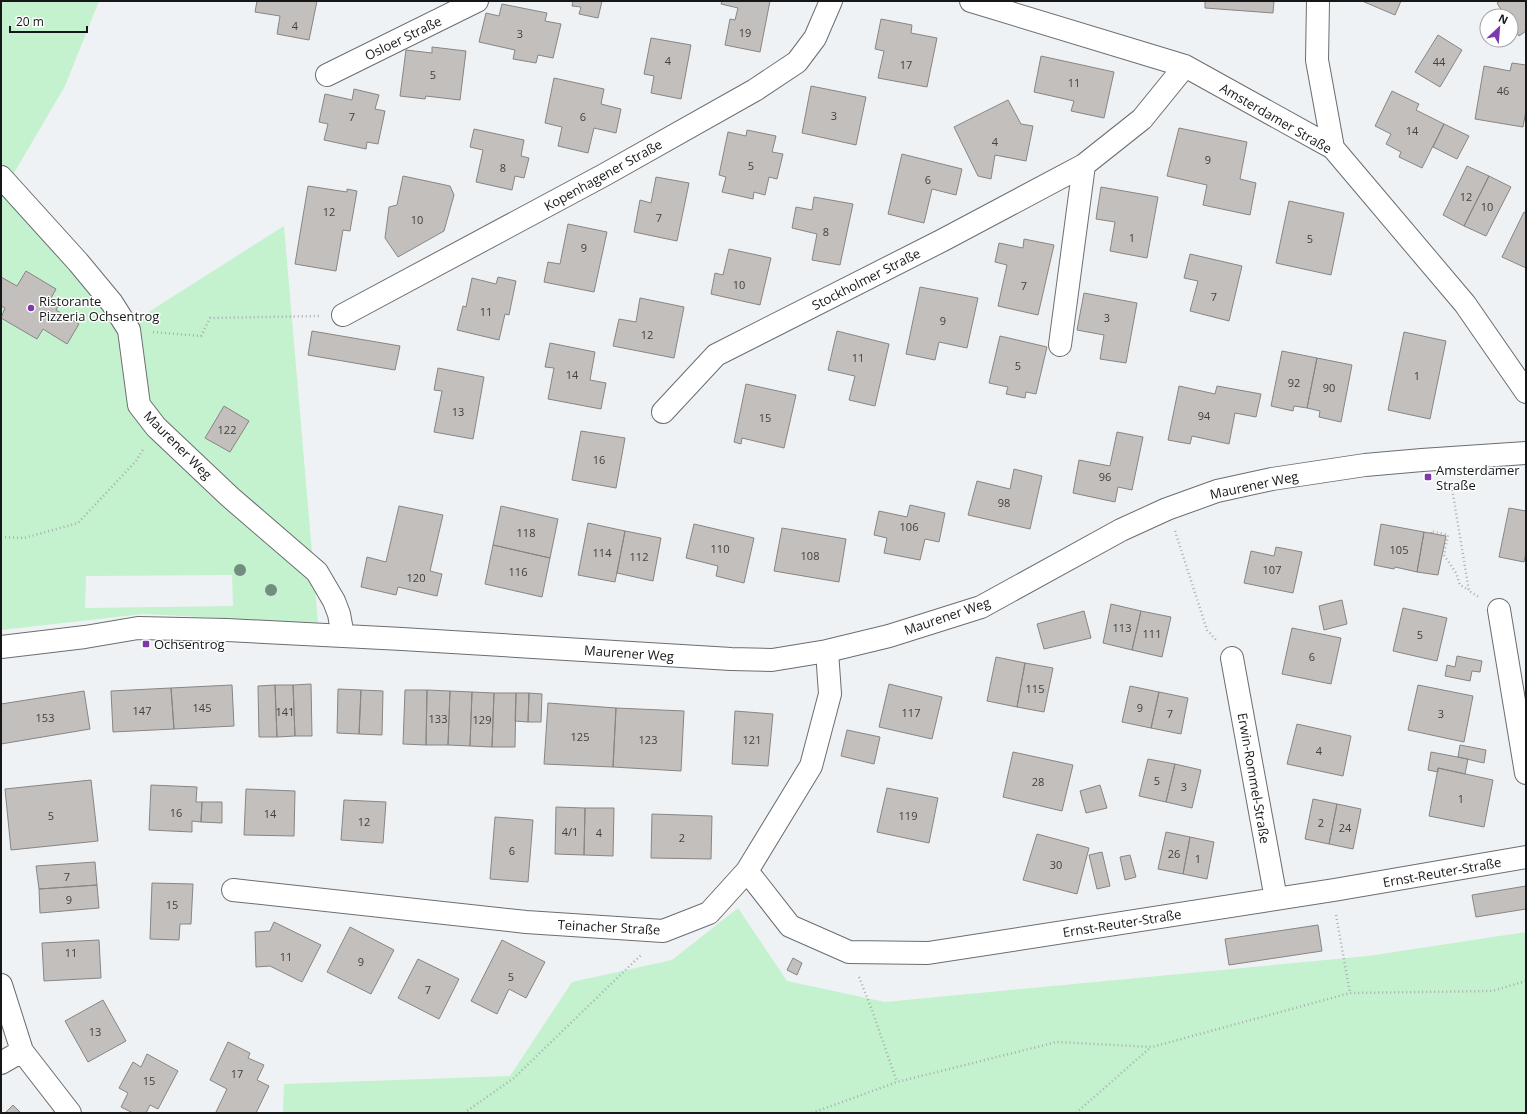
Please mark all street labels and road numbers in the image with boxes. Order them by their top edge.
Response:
street label: Osloer Straße [362,12,444,64]
street label: Amsterdamer Straße [1217,79,1335,157]
street label: Kopenhagener Straße [541,135,665,215]
street label: Stockholmer Straße [809,244,923,314]
street label: Maurener Weg [140,407,216,483]
street label: Maurener Weg [1208,467,1300,503]
street label: Maurener Weg [902,593,992,639]
street label: Maurener Weg [584,641,674,665]
street label: Erwin-Rommel-Straße [1234,711,1274,845]
street label: Ernst-Reuter-Straße [1381,853,1503,891]
street label: Ernst-Reuter-Straße [1061,905,1183,941]
street label: Teinacher Straße [557,915,661,939]

